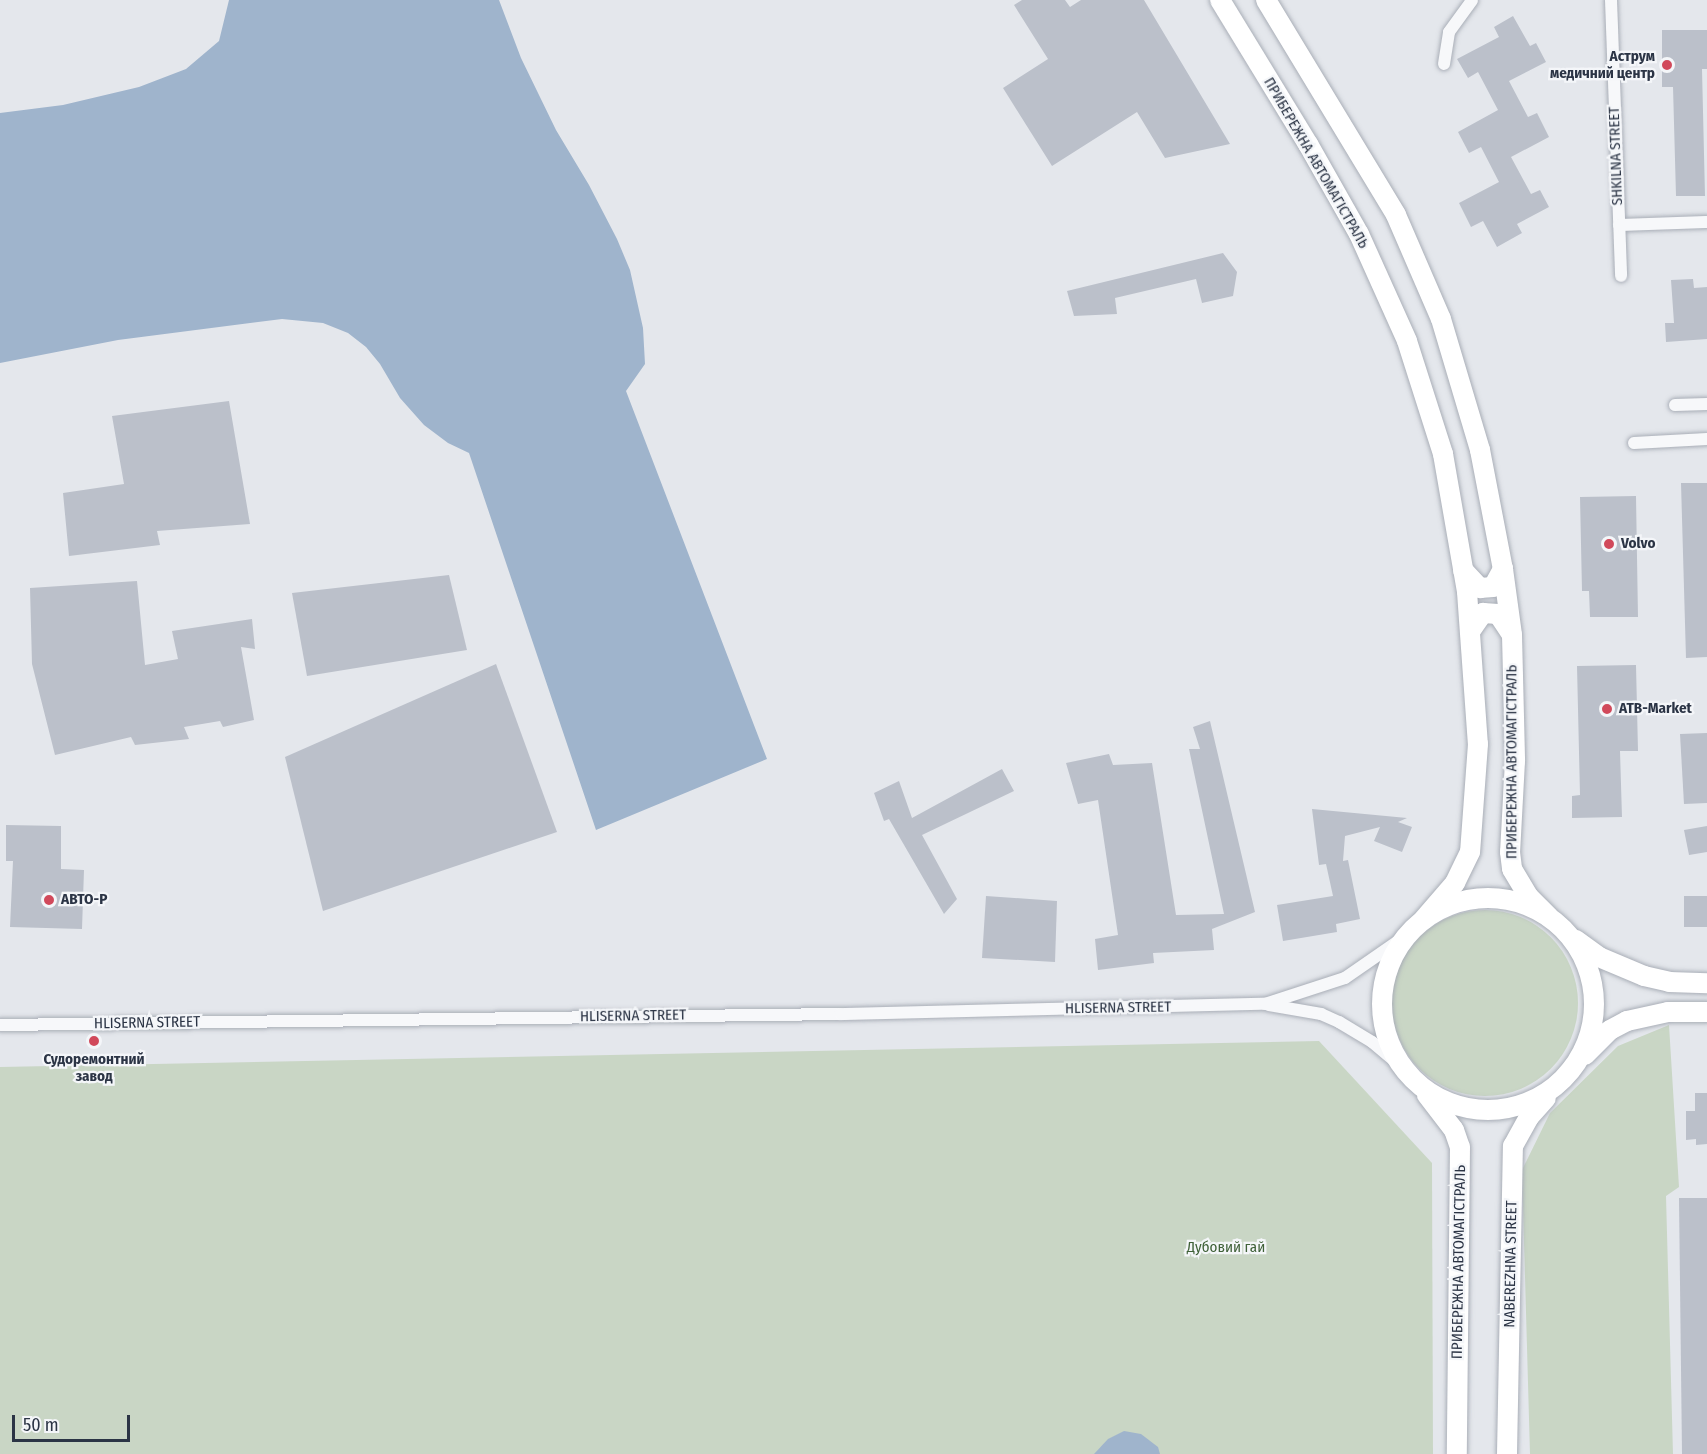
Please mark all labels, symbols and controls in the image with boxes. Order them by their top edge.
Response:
place label: Аструм медичний центр [1550,47,1655,82]
marker: Аструм медичний центр [1660,58,1674,72]
street label: ПРИБЕРЕЖНА АВТОМАГІСТРАЛЬ [1260,74,1372,252]
street label: SHKILNA STREET [1605,106,1627,206]
place label: Volvo [1621,535,1655,553]
marker: Volvo [1602,537,1616,551]
street label: ПРИБЕРЕЖНА АВТОМАГІСТРАЛЬ [1503,665,1521,859]
place label: ATB-Market [1619,700,1692,718]
marker: ATB-Market [1600,702,1614,716]
place label: АВТО-Р [61,891,107,909]
marker: АВТО-Р [42,893,56,907]
street label: HLISERNA STREET [1065,998,1171,1018]
street label: HLISERNA STREET [580,1006,686,1026]
street label: HLISERNA STREET [94,1013,200,1033]
marker: Судоремонтний завод [87,1034,101,1048]
place label: Судоремонтний завод [44,1050,144,1085]
street label: ПРИБЕРЕЖНА АВТОМАГІСТРАЛЬ [1448,1165,1470,1359]
street label: NABEREZHNA STREET [1501,1200,1521,1328]
park label: Дубовий гай [1187,1239,1265,1257]
scale bar [15,1403,134,1441]
text: 50 m [23,1414,59,1436]

